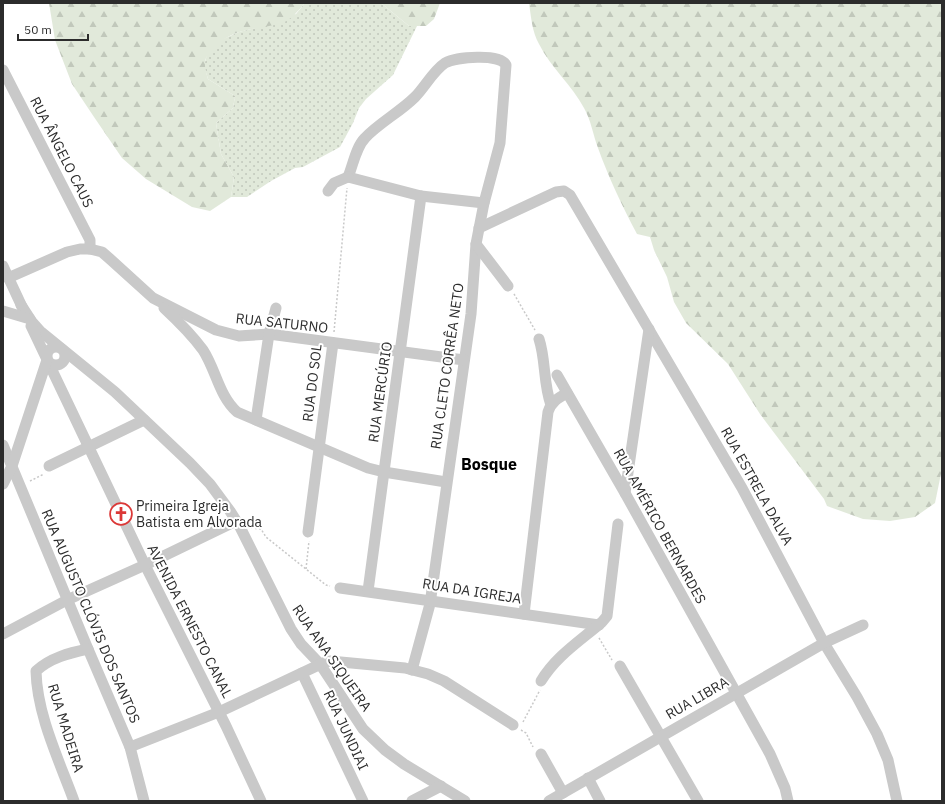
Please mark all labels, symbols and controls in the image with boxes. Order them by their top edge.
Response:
scale bar [18,16,88,42]
text: 50 m [24,22,52,37]
street label: RUA ÂNGELO CAUS [26,94,98,210]
street label: RUA CLETO CORRÊA NETO [426,282,468,450]
street label: RUA SATURNO [235,309,329,337]
street label: RUA MERCÚRIO [363,340,396,443]
street label: RUA DO SOL [298,343,326,423]
street label: RUA ESTRELA DALVA [717,424,797,548]
street label: RUA AMÉRICO BERNARDES [610,445,711,607]
district label: Bosque [461,454,517,474]
place label: Primeira Igreja Batista em Alvorada [136,497,263,531]
church icon: Primeira Igreja Batista em Alvorada [108,501,134,527]
street label: RUA AUGUSTO CLÓVIS DOS SANTOS [38,506,145,726]
street label: AVENIDA ERNESTO CANAL [143,541,237,701]
street label: RUA DA IGREJA [421,574,523,608]
street label: RUA ANA SIQUEIRA [288,601,376,715]
street label: RUA LIBRA [662,673,732,723]
street label: RUA MADEIRA [44,681,88,775]
street label: RUA JUNDIAI [320,687,372,773]

